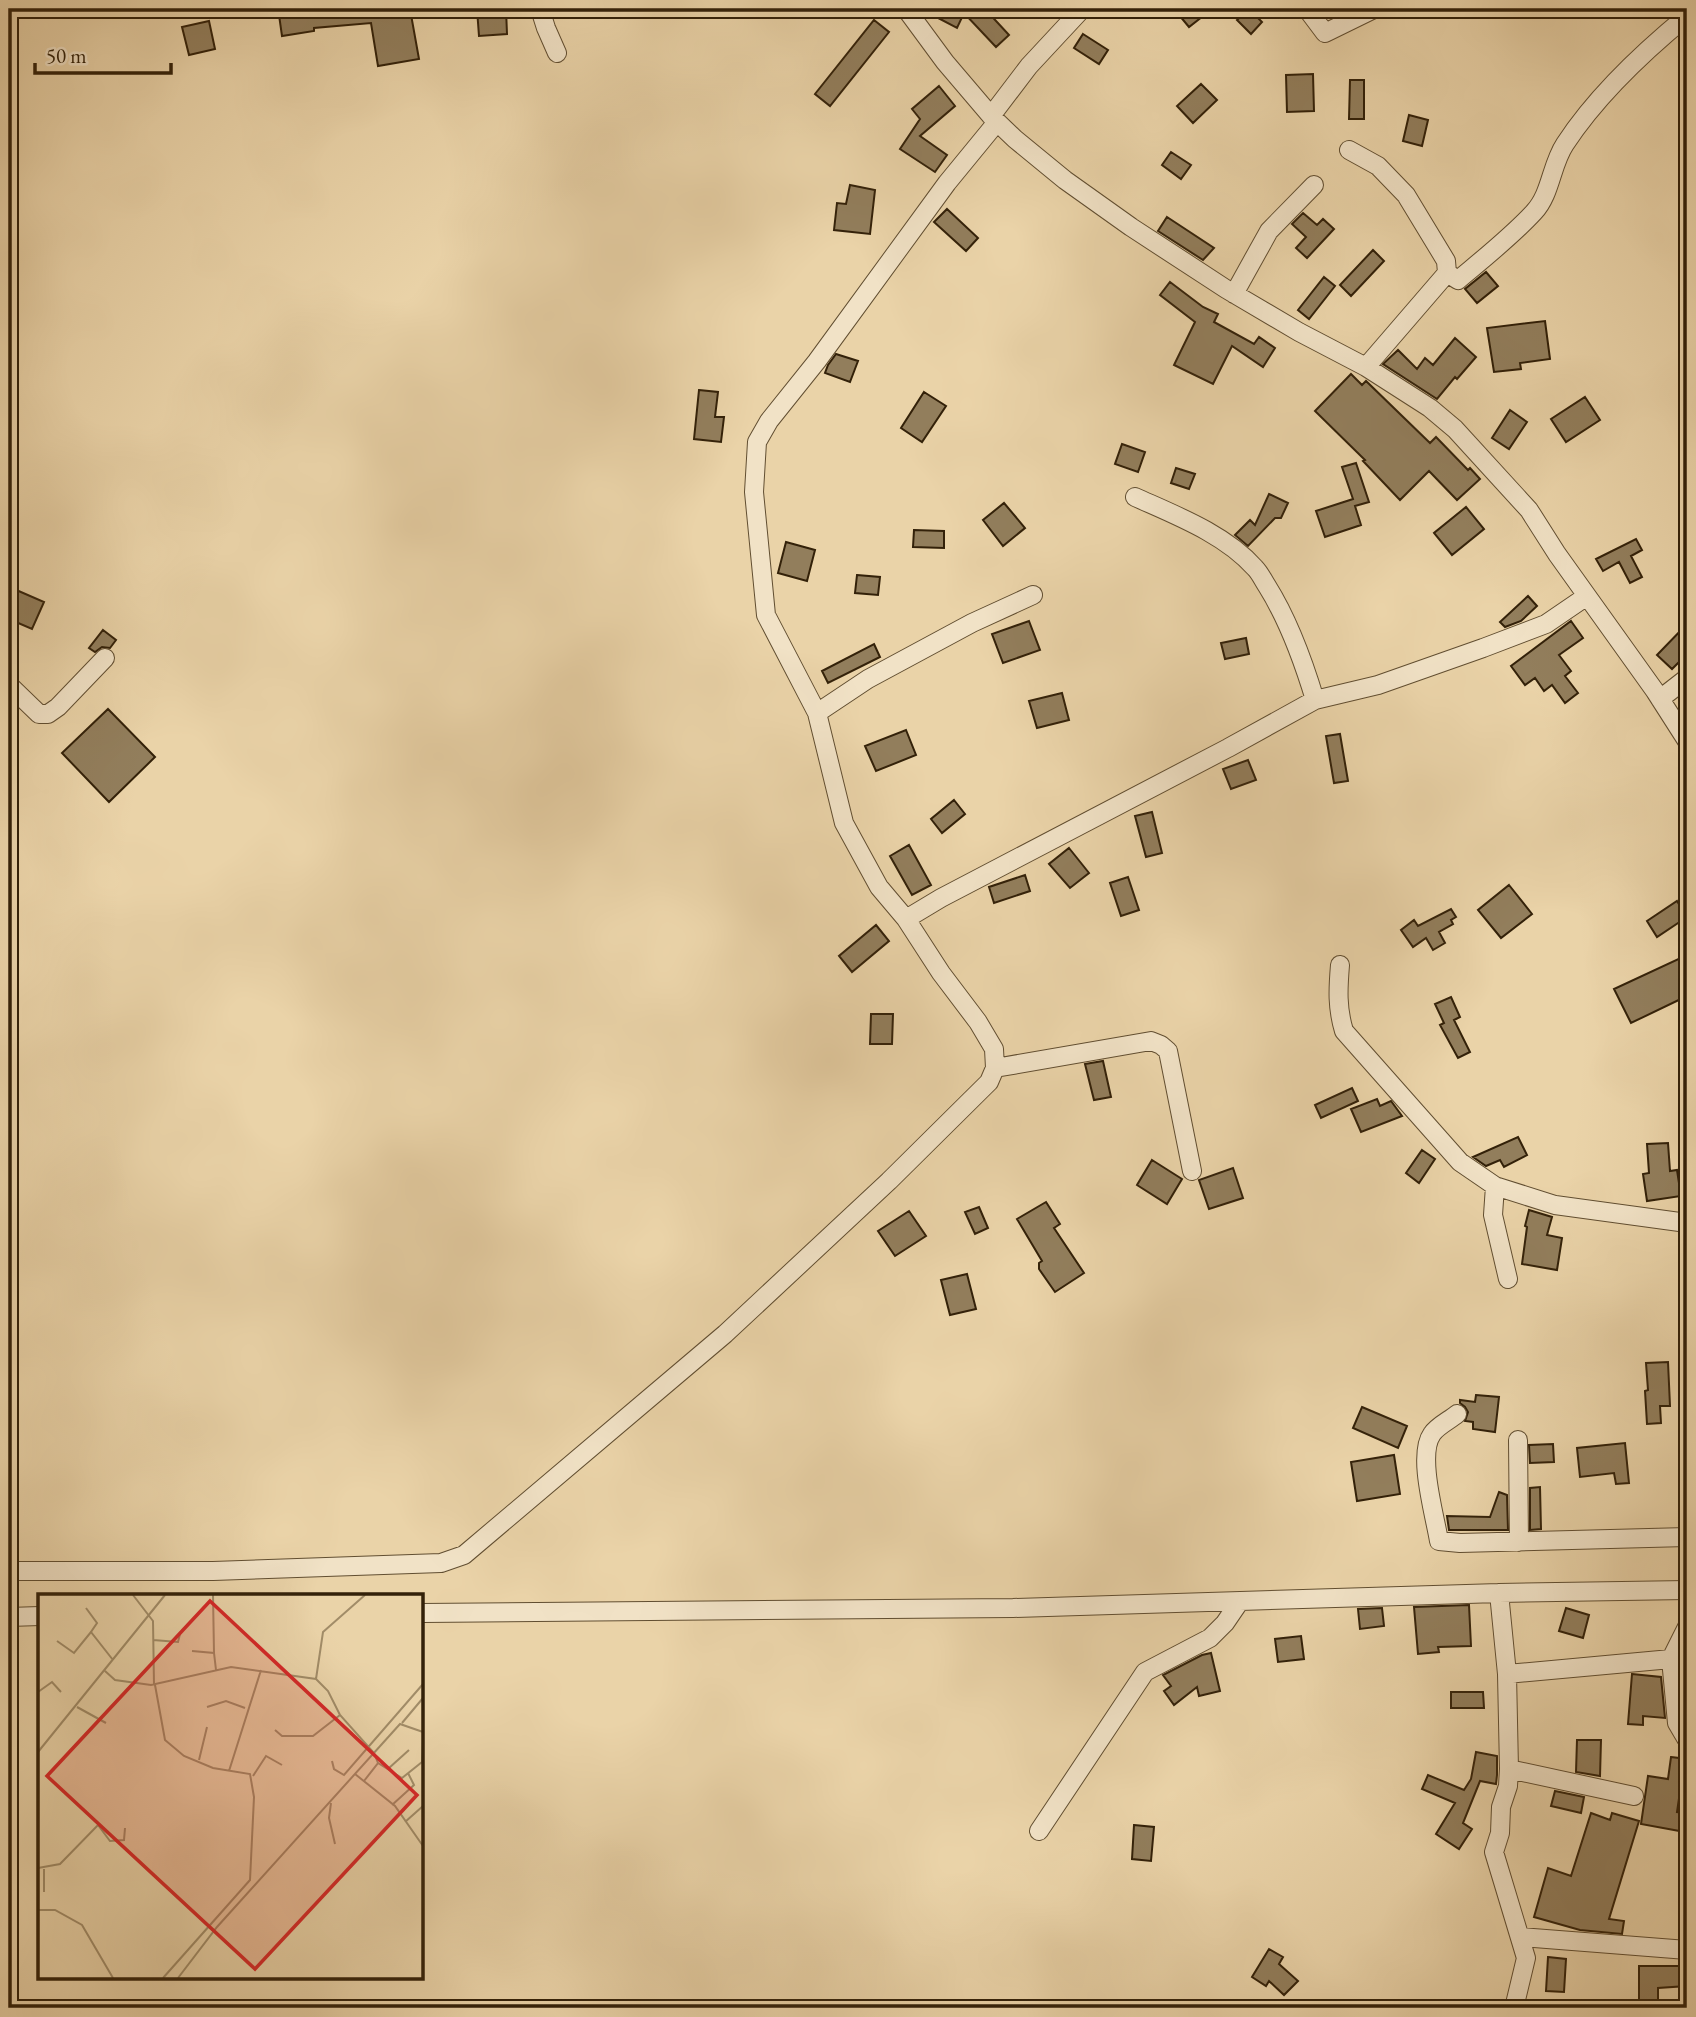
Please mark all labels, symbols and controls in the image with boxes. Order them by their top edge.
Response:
scale bar [35,32,172,76]
text: 50 m [46,42,87,69]
inset map [38,1594,424,1979]

